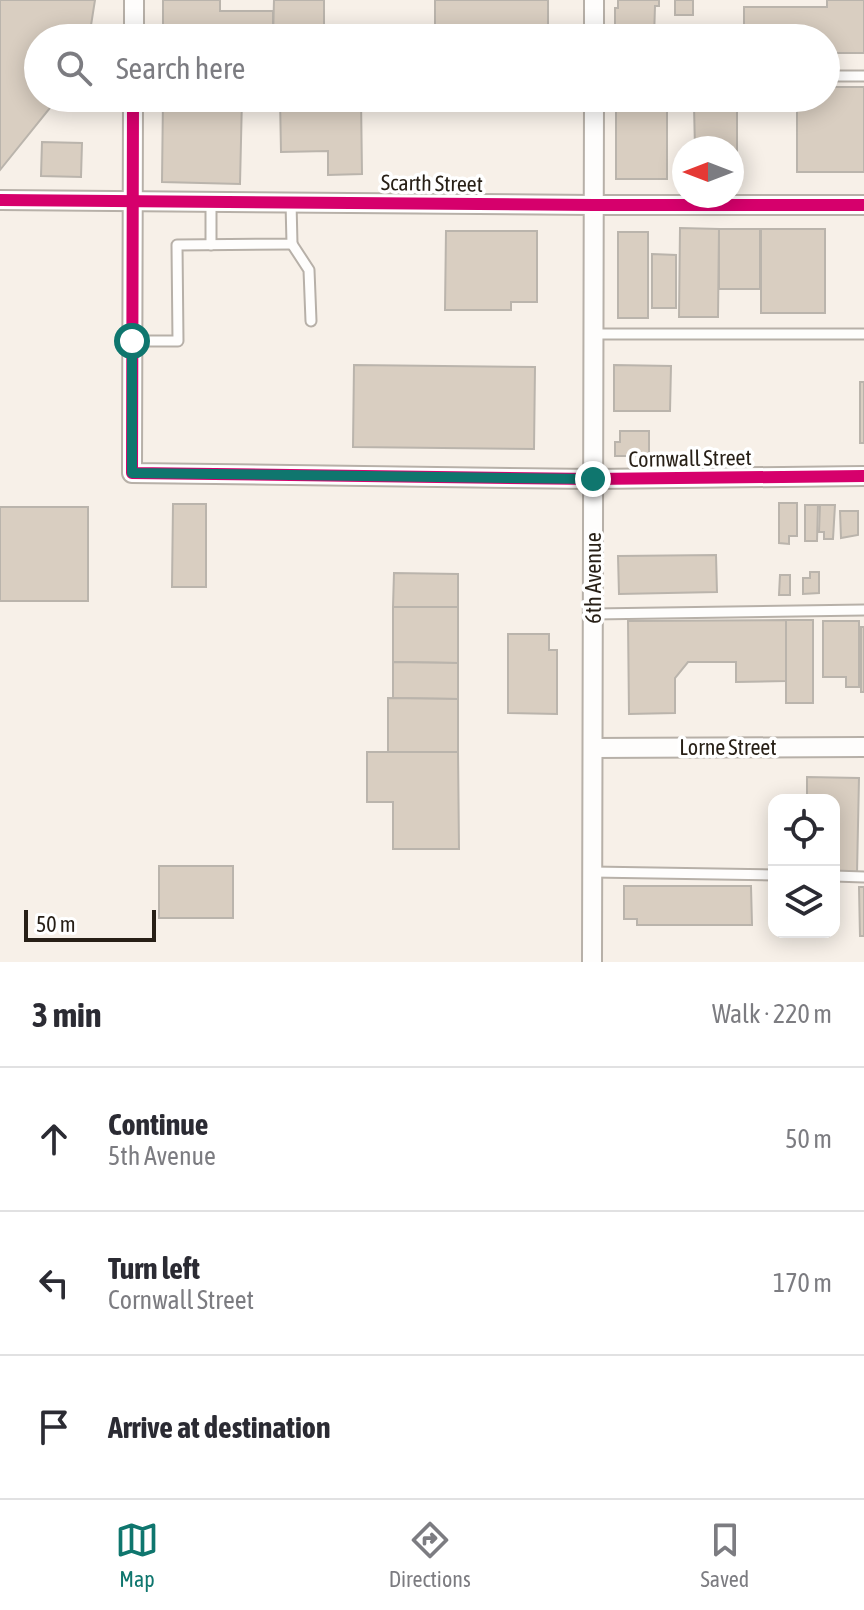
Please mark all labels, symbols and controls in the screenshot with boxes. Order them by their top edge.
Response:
search box [24,24,840,112]
icon: search [52,46,96,90]
text: Search here [116,51,245,85]
north arrow [672,136,744,208]
street label: Scarth Street [381,169,483,197]
route start [114,323,150,359]
street label: Cornwall Street [628,444,752,472]
route end [575,461,611,497]
street label: 6th Avenue [580,532,606,624]
street label: Lorne Street [679,734,777,760]
map controls [768,794,840,938]
button: locate [768,794,840,866]
button: layers [768,866,840,938]
scale bar [24,906,156,942]
text: 50 m [36,911,76,937]
text: 3 min [32,995,101,1034]
text: Walk · 220 m [712,999,832,1029]
text: Continue [108,1107,208,1141]
icon: ahead [32,1117,76,1161]
text: 50 m [785,1124,832,1154]
text: 5th Avenue [108,1141,216,1171]
text: Turn left [108,1251,200,1285]
icon: left [32,1261,76,1305]
text: 170 m [773,1268,832,1298]
text: Cornwall Street [108,1285,254,1315]
icon: arrive [32,1405,76,1449]
text: Arrive at destination [108,1410,330,1444]
tab: Map [115,1518,159,1592]
tab: Directions [389,1518,471,1592]
tab: Saved [700,1518,749,1592]

